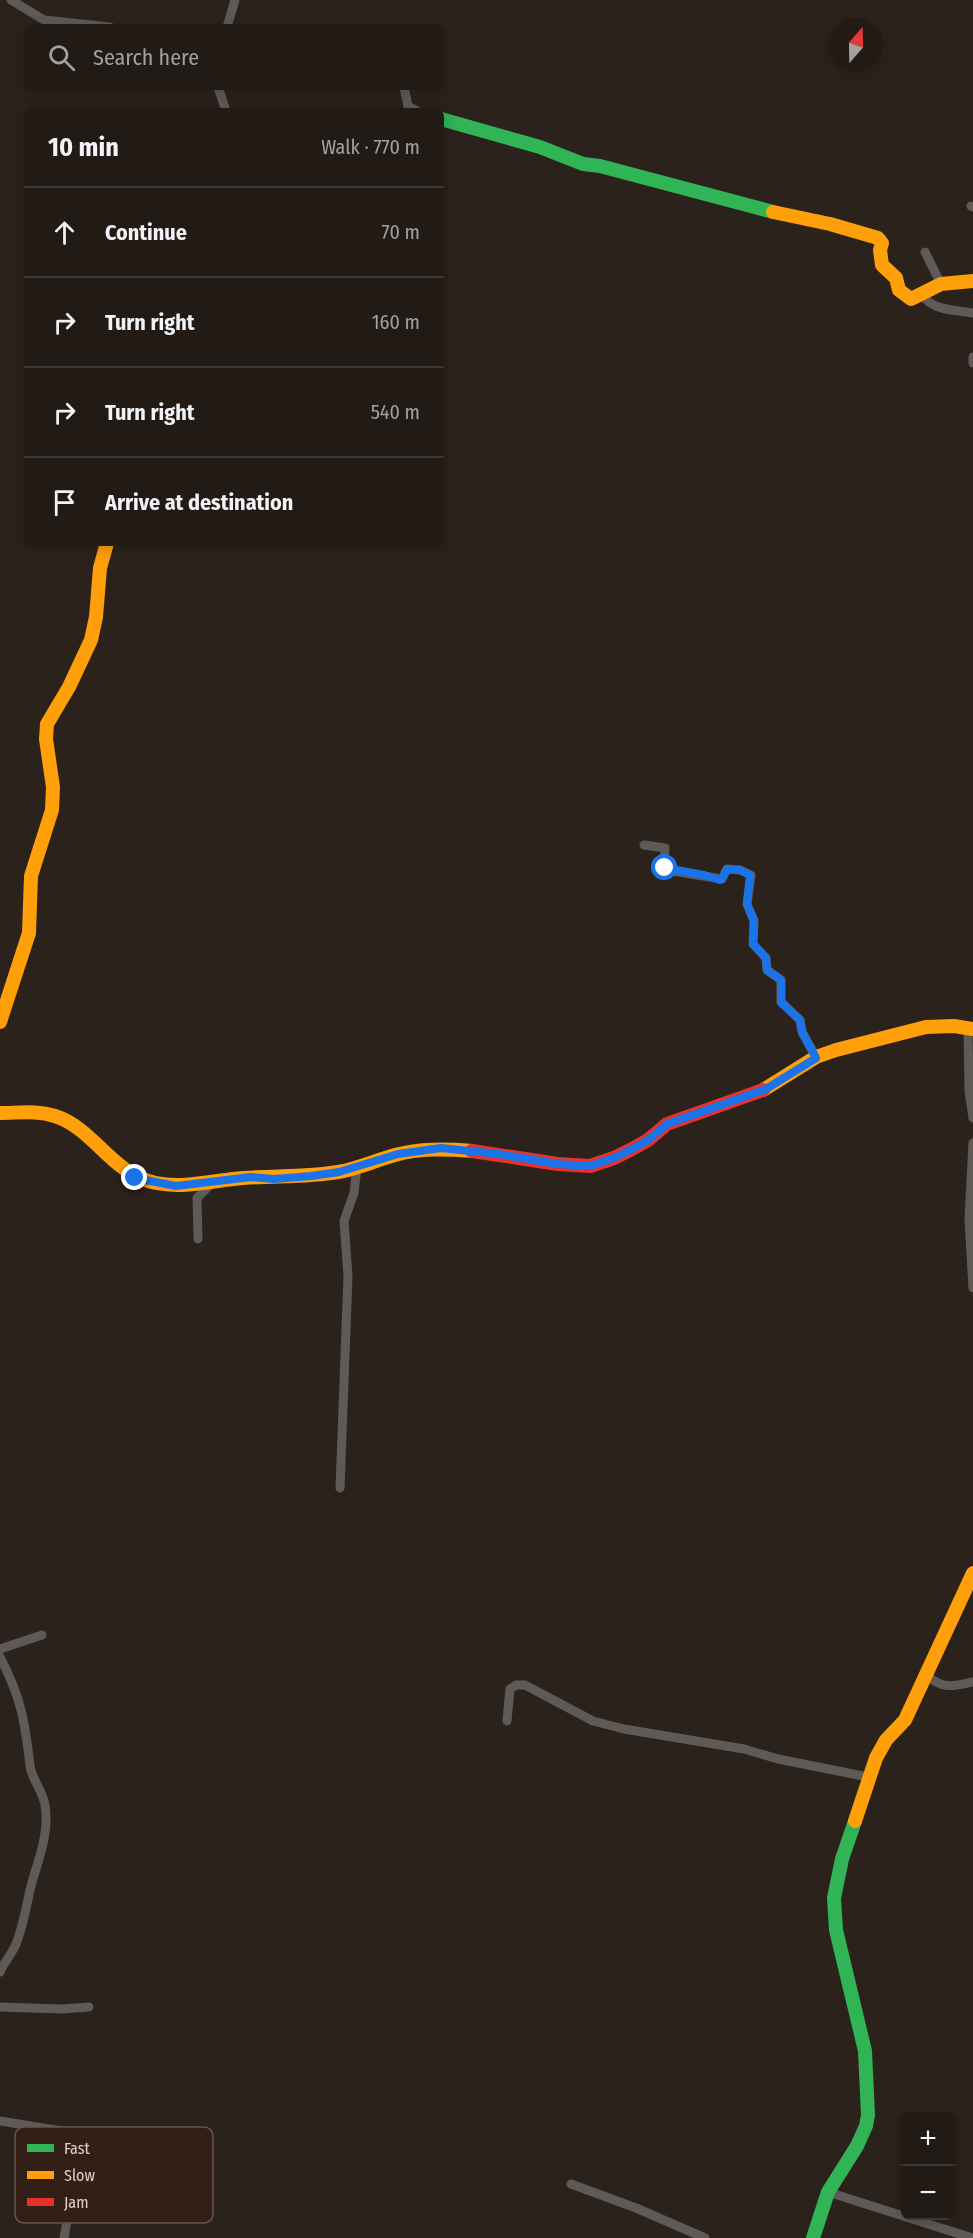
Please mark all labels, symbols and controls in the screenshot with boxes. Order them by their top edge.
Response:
north arrow [829,18,883,72]
search box [24,24,444,90]
icon: search [45,41,78,74]
text: Search here [93,44,199,71]
text: 10 min [48,132,119,163]
text: Walk · 770 m [321,135,420,159]
icon: ahead [48,216,81,249]
text: Continue [105,219,187,246]
text: 70 m [382,220,420,244]
icon: right [48,306,81,339]
text: Turn right [105,309,194,336]
text: 160 m [372,310,420,334]
icon: right [48,396,81,429]
text: Turn right [105,399,194,426]
text: 540 m [371,400,420,424]
icon: arrive [48,486,81,519]
text: Arrive at destination [105,489,293,516]
route start [651,854,677,880]
route end [121,1164,147,1190]
map controls [901,2112,955,2220]
button: + [901,2112,955,2166]
legend [15,2127,213,2223]
text: Fast [64,2139,91,2158]
text: Slow [64,2166,95,2185]
button: − [901,2166,955,2220]
text: Jam [64,2193,89,2212]

